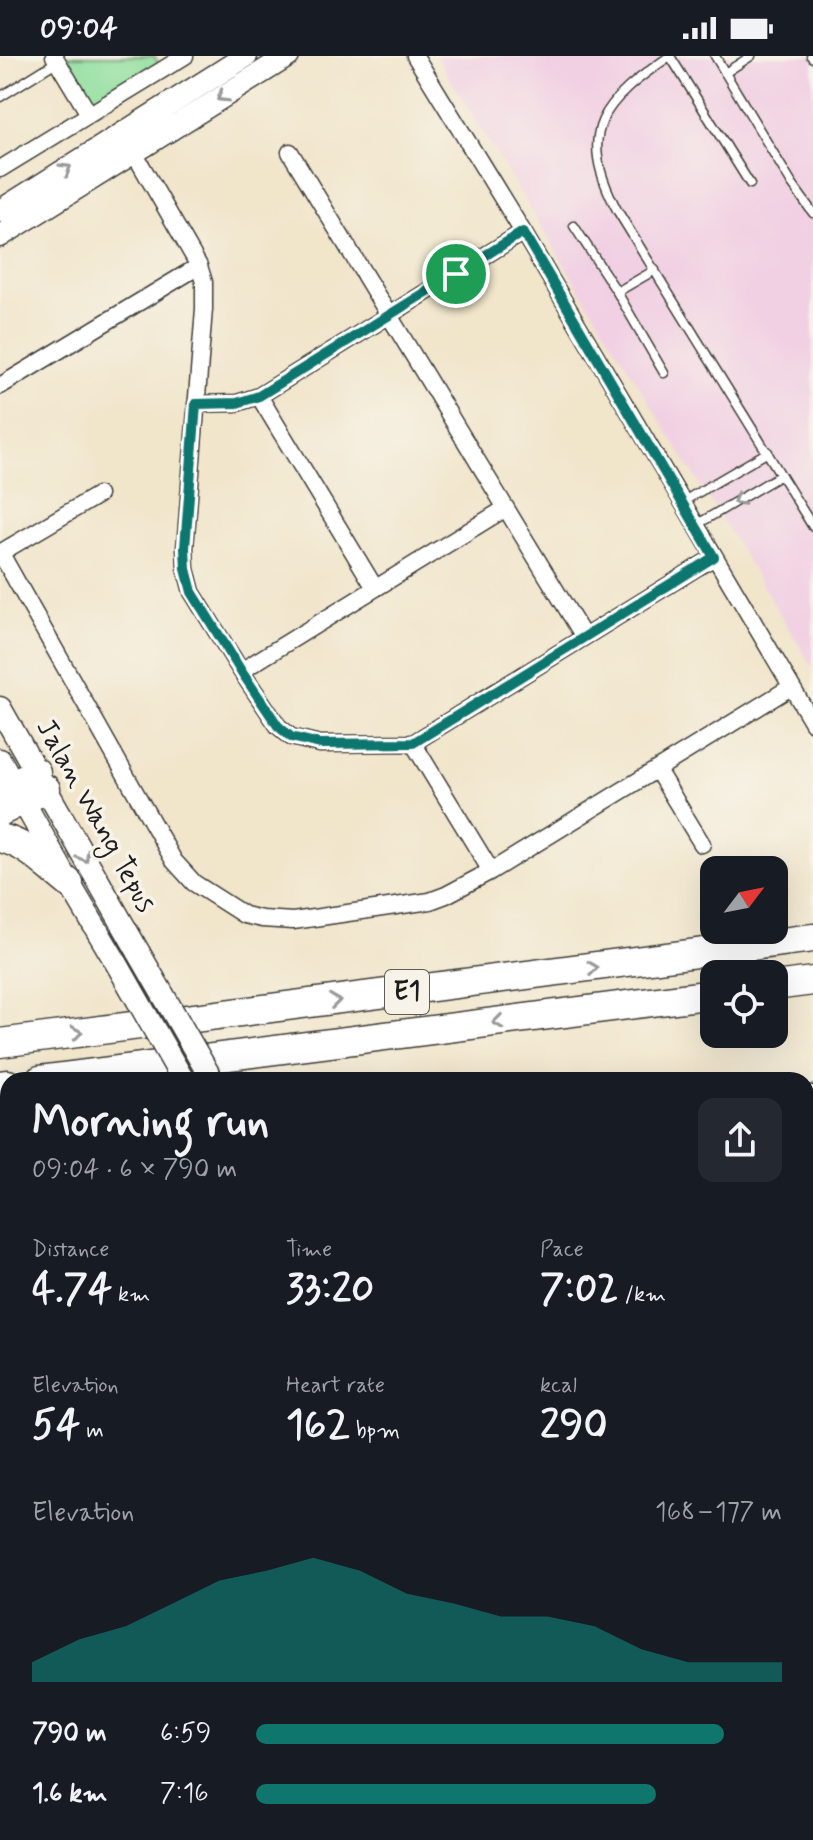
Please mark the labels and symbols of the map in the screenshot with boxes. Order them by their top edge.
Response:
one-way arrow [216,88,231,103]
one-way arrow [57,164,72,179]
pin [422,240,490,308]
one-way arrow [732,490,747,506]
street label: Jalan Wang Tepus [25,713,163,920]
one-way arrow [74,848,90,862]
north arrow [700,856,788,944]
one-way arrow [587,959,600,976]
road number: E1 [385,970,429,1014]
one-way arrow [329,992,342,1009]
one-way arrow [491,1013,505,1030]
one-way arrow [70,1025,84,1042]

